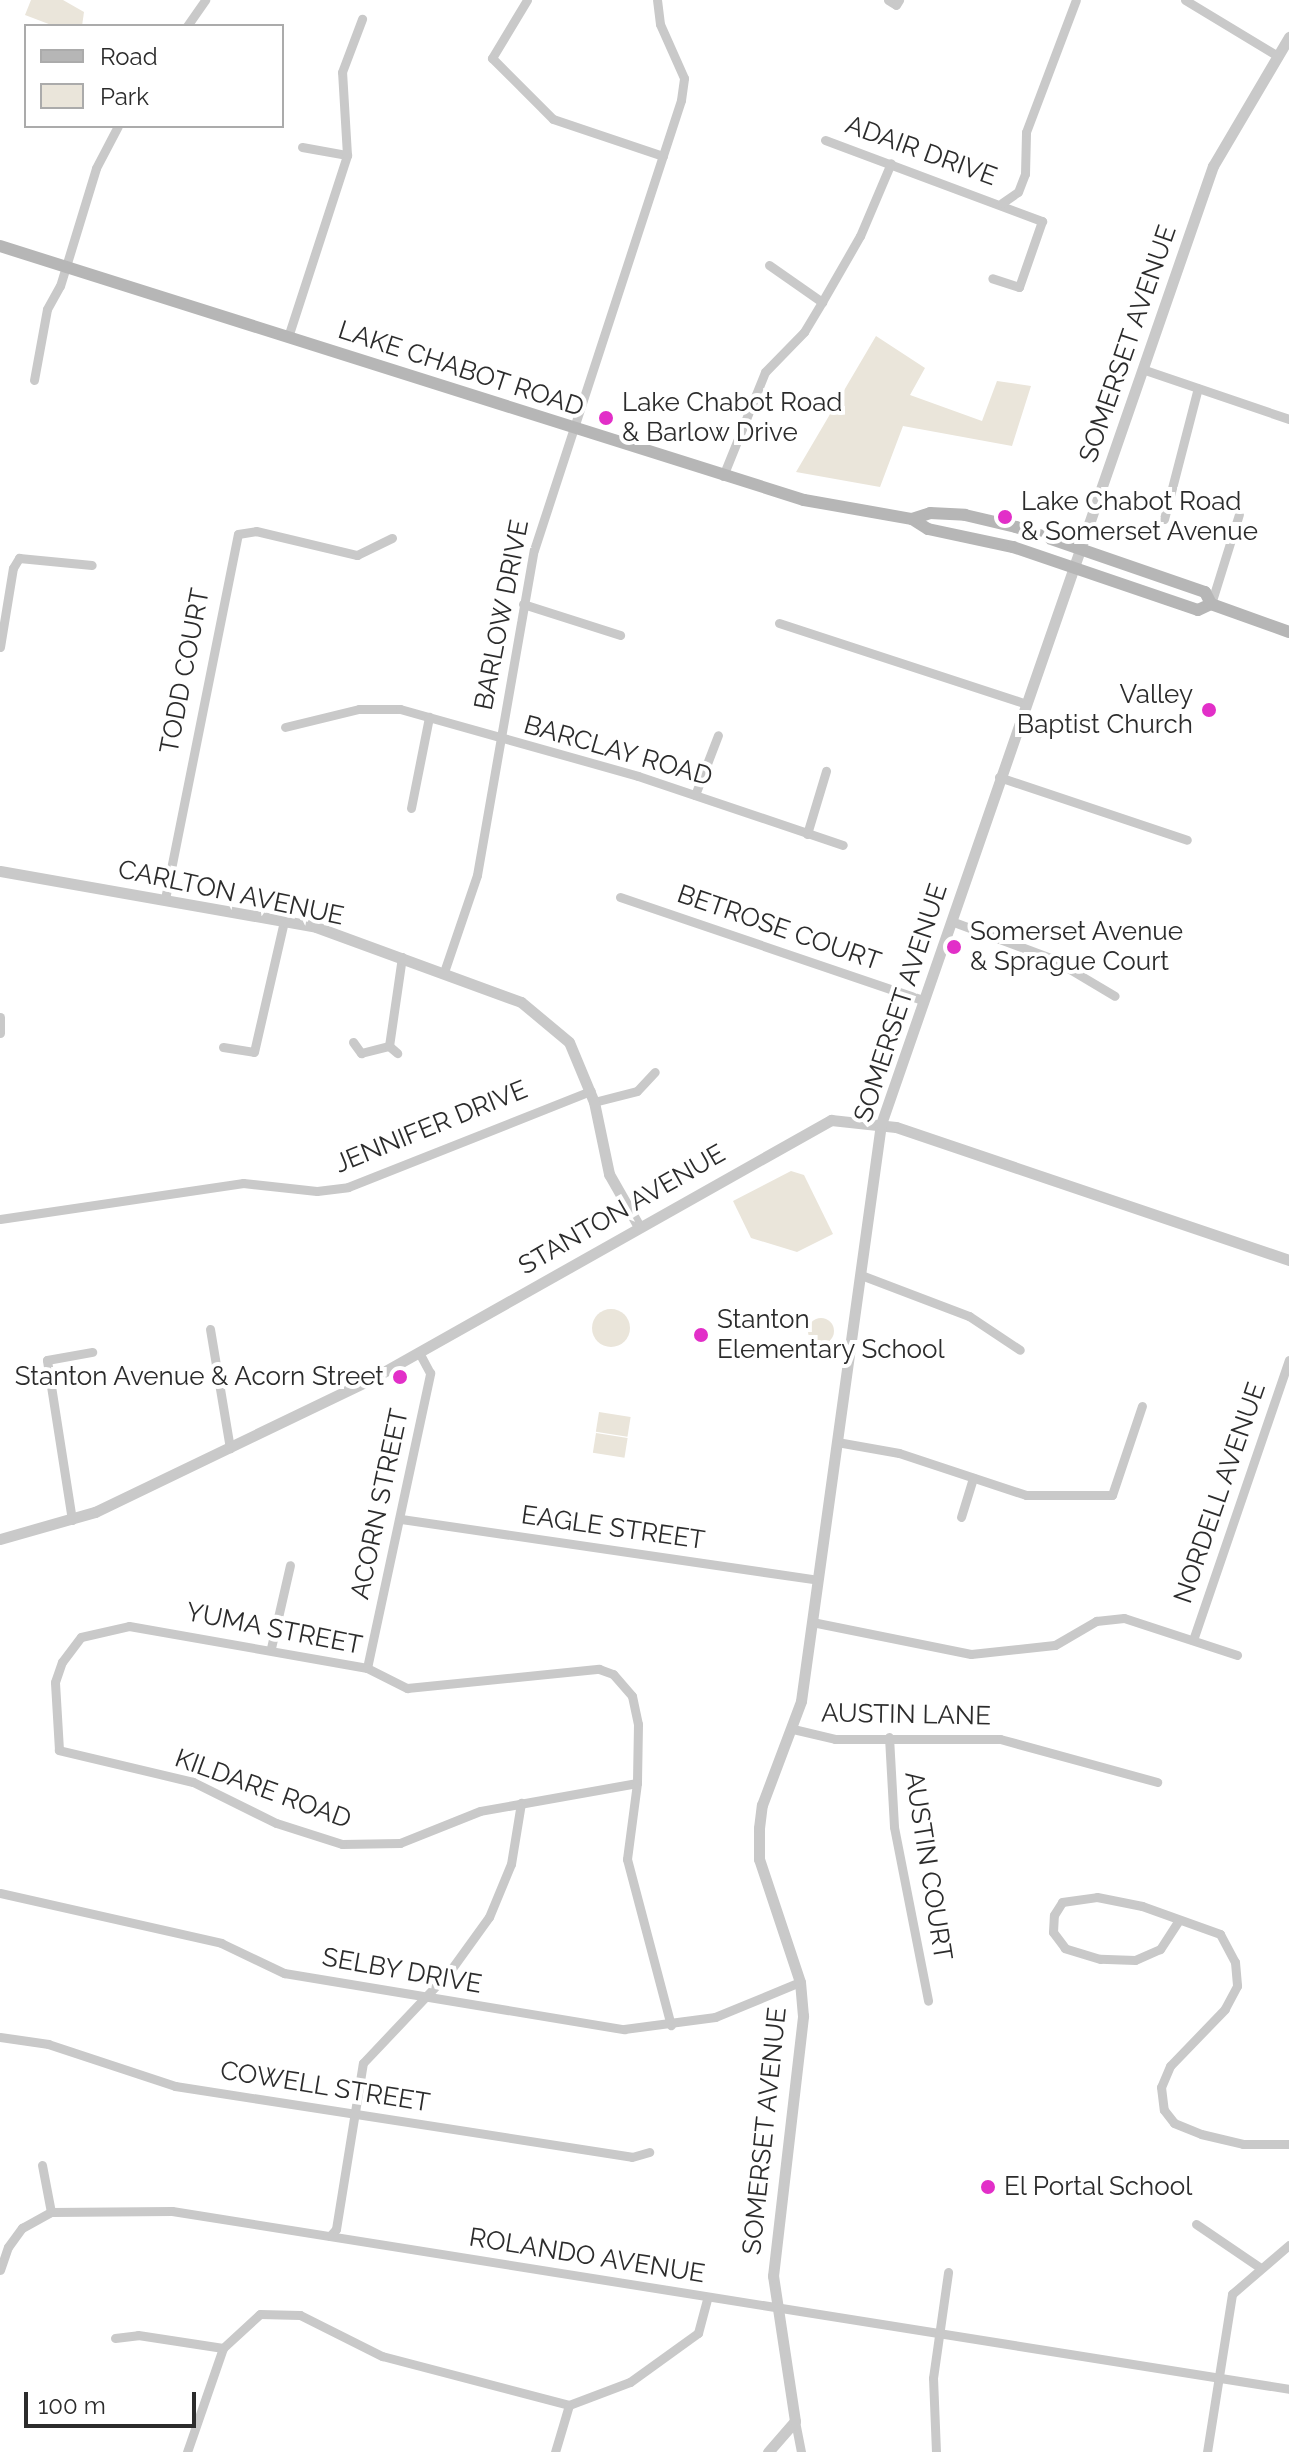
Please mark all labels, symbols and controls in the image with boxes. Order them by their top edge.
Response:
legend [24,24,284,128]
text: Road [100,42,158,71]
text: Park [100,82,149,111]
street label: ADAIR DRIVE [841,109,1001,193]
street label: SOMERSET AVENUE [1073,221,1183,467]
street label: LAKE CHABOT ROAD [334,314,588,424]
place label: Lake Chabot Road & Barlow Drive [622,387,842,448]
marker: Lake Chabot Road & Barlow Drive [597,409,615,427]
place label: Lake Chabot Road & Somerset Avenue [1021,486,1259,548]
marker: Lake Chabot Road & Somerset Avenue [996,508,1014,526]
street label: BARLOW DRIVE [468,517,536,713]
street label: TODD COURT [154,586,216,756]
place label: Valley Baptist Church [1017,679,1193,740]
marker: Valley Baptist Church [1200,701,1218,719]
street label: BARCLAY ROAD [520,709,716,793]
street label: CARLTON AVENUE [115,854,347,932]
street label: BETROSE COURT [673,879,885,977]
street label: SOMERSET AVENUE [848,879,954,1127]
place label: Somerset Avenue & Sprague Court [970,916,1184,978]
marker: Somerset Avenue & Sprague Court [945,938,963,956]
street label: JENNIFER DRIVE [330,1074,532,1180]
street label: STANTON AVENUE [513,1138,731,1282]
place label: Stanton Elementary School [717,1304,945,1366]
marker: Stanton Elementary School [692,1326,710,1344]
place label: Stanton Avenue & Acorn Street [13,1361,384,1393]
marker: Stanton Avenue & Acorn Street [391,1368,409,1386]
street label: NORDELL AVENUE [1167,1378,1273,1608]
street label: ACORN STREET [345,1406,415,1602]
street label: EAGLE STREET [519,1500,707,1556]
street label: YUMA STREET [183,1597,365,1661]
street label: AUSTIN LANE [821,1698,991,1732]
street label: KILDARE ROAD [171,1743,355,1835]
street label: AUSTIN COURT [898,1769,958,1963]
street label: SELBY DRIVE [319,1942,485,2000]
street label: SOMERSET AVENUE [736,2005,794,2257]
street label: COWELL STREET [218,2055,432,2119]
place label: El Portal School [1004,2171,1194,2203]
marker: El Portal School [979,2178,997,2196]
street label: ROLANDO AVENUE [466,2222,708,2290]
scale bar [28,2376,200,2426]
text: 100 m [38,2391,106,2420]

